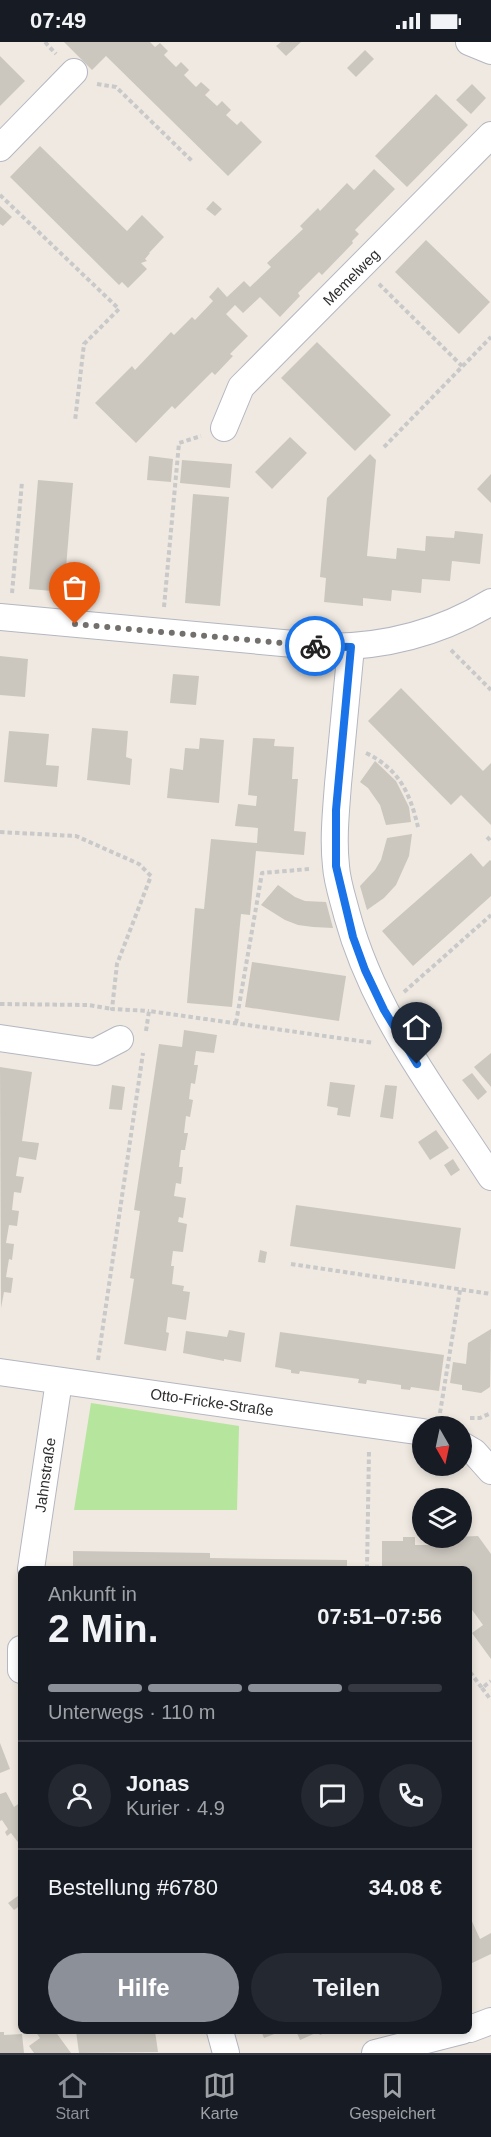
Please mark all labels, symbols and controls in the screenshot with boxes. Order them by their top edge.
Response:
text: 07:49 [30,8,86,33]
street label: Memelweg [319,245,383,309]
pin [49,562,100,624]
icon: bag [58,571,91,604]
courier [285,616,345,676]
icon: bike [299,630,332,663]
pin [391,1002,442,1064]
icon: home [400,1011,433,1044]
street label: Otto-Fricke-Straße [149,1385,275,1419]
north arrow [412,1416,472,1476]
map controls [412,1416,472,1548]
street label: Jahnstraße [31,1437,59,1513]
button: layers [412,1488,472,1548]
text: Ankunft in [48,1583,137,1605]
text: 07:51–07:56 [317,1604,442,1629]
text: 2 Min. [48,1607,159,1650]
text: Unterwegs · 110 m [48,1701,215,1723]
button: person [48,1764,111,1827]
button: chat [301,1764,364,1827]
button: phone [379,1764,442,1827]
text: Jonas [126,1771,190,1796]
text: Kurier · 4.9 [126,1797,225,1819]
text: Bestellung #6780 [48,1875,218,1900]
text: 34.08 € [369,1875,442,1900]
button: Hilfe [48,1953,239,2022]
button: Teilen [251,1953,442,2022]
tab: Start [55,2069,89,2123]
tab: Karte [200,2069,238,2123]
tab: Gespeichert [349,2069,436,2123]

